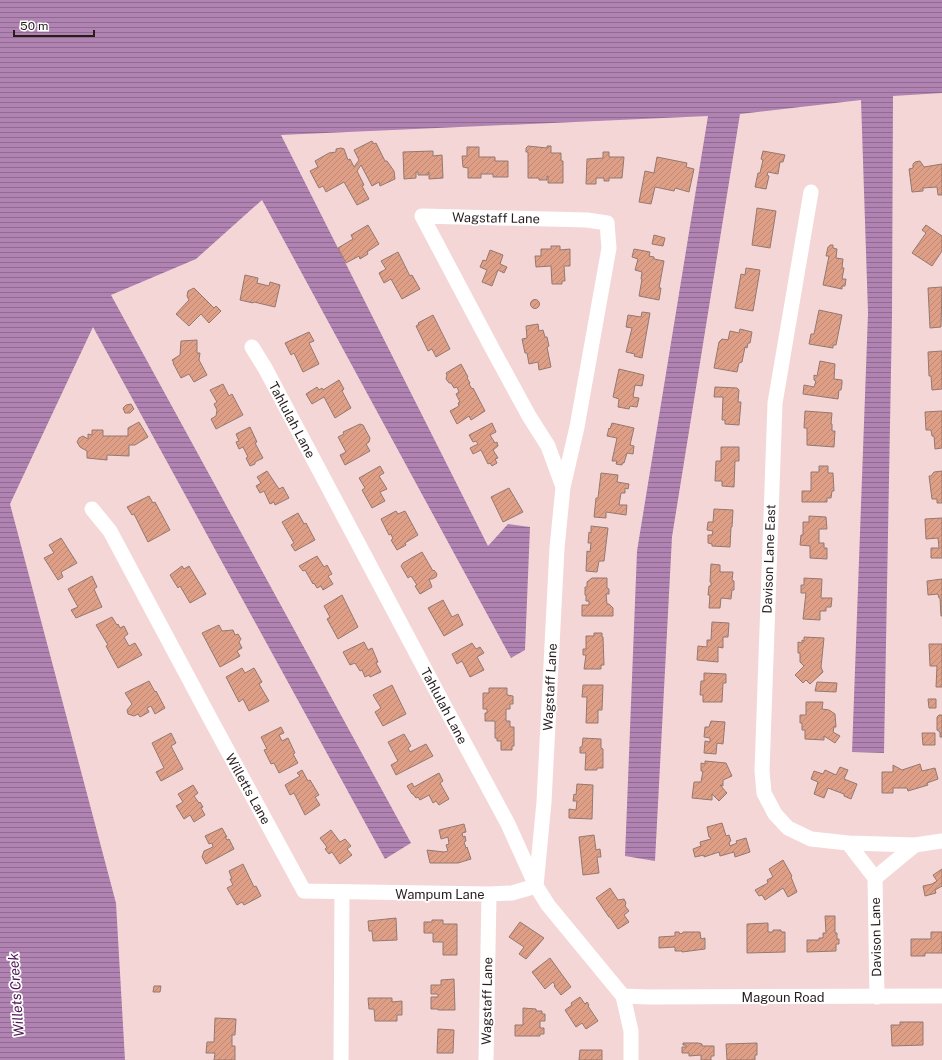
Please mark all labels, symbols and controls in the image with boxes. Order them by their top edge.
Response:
scale bar [14,12,94,38]
text: 50 m [20,19,48,33]
street label: Wagstaff Lane [452,210,540,226]
street label: Tahlulah Lane [266,379,318,461]
street label: Davison Lane East [760,504,778,614]
street label: Wagstaff Lane [540,643,560,731]
street label: Tahlulah Lane [418,665,470,747]
street label: Willetts Lane [222,751,274,827]
street label: Wampum Lane [395,887,485,902]
street label: Davison Lane [868,897,884,977]
water label: Willets Creek [5,952,27,1037]
street label: Wagstaff Lane [479,957,495,1045]
street label: Magoun Road [742,990,824,1005]

